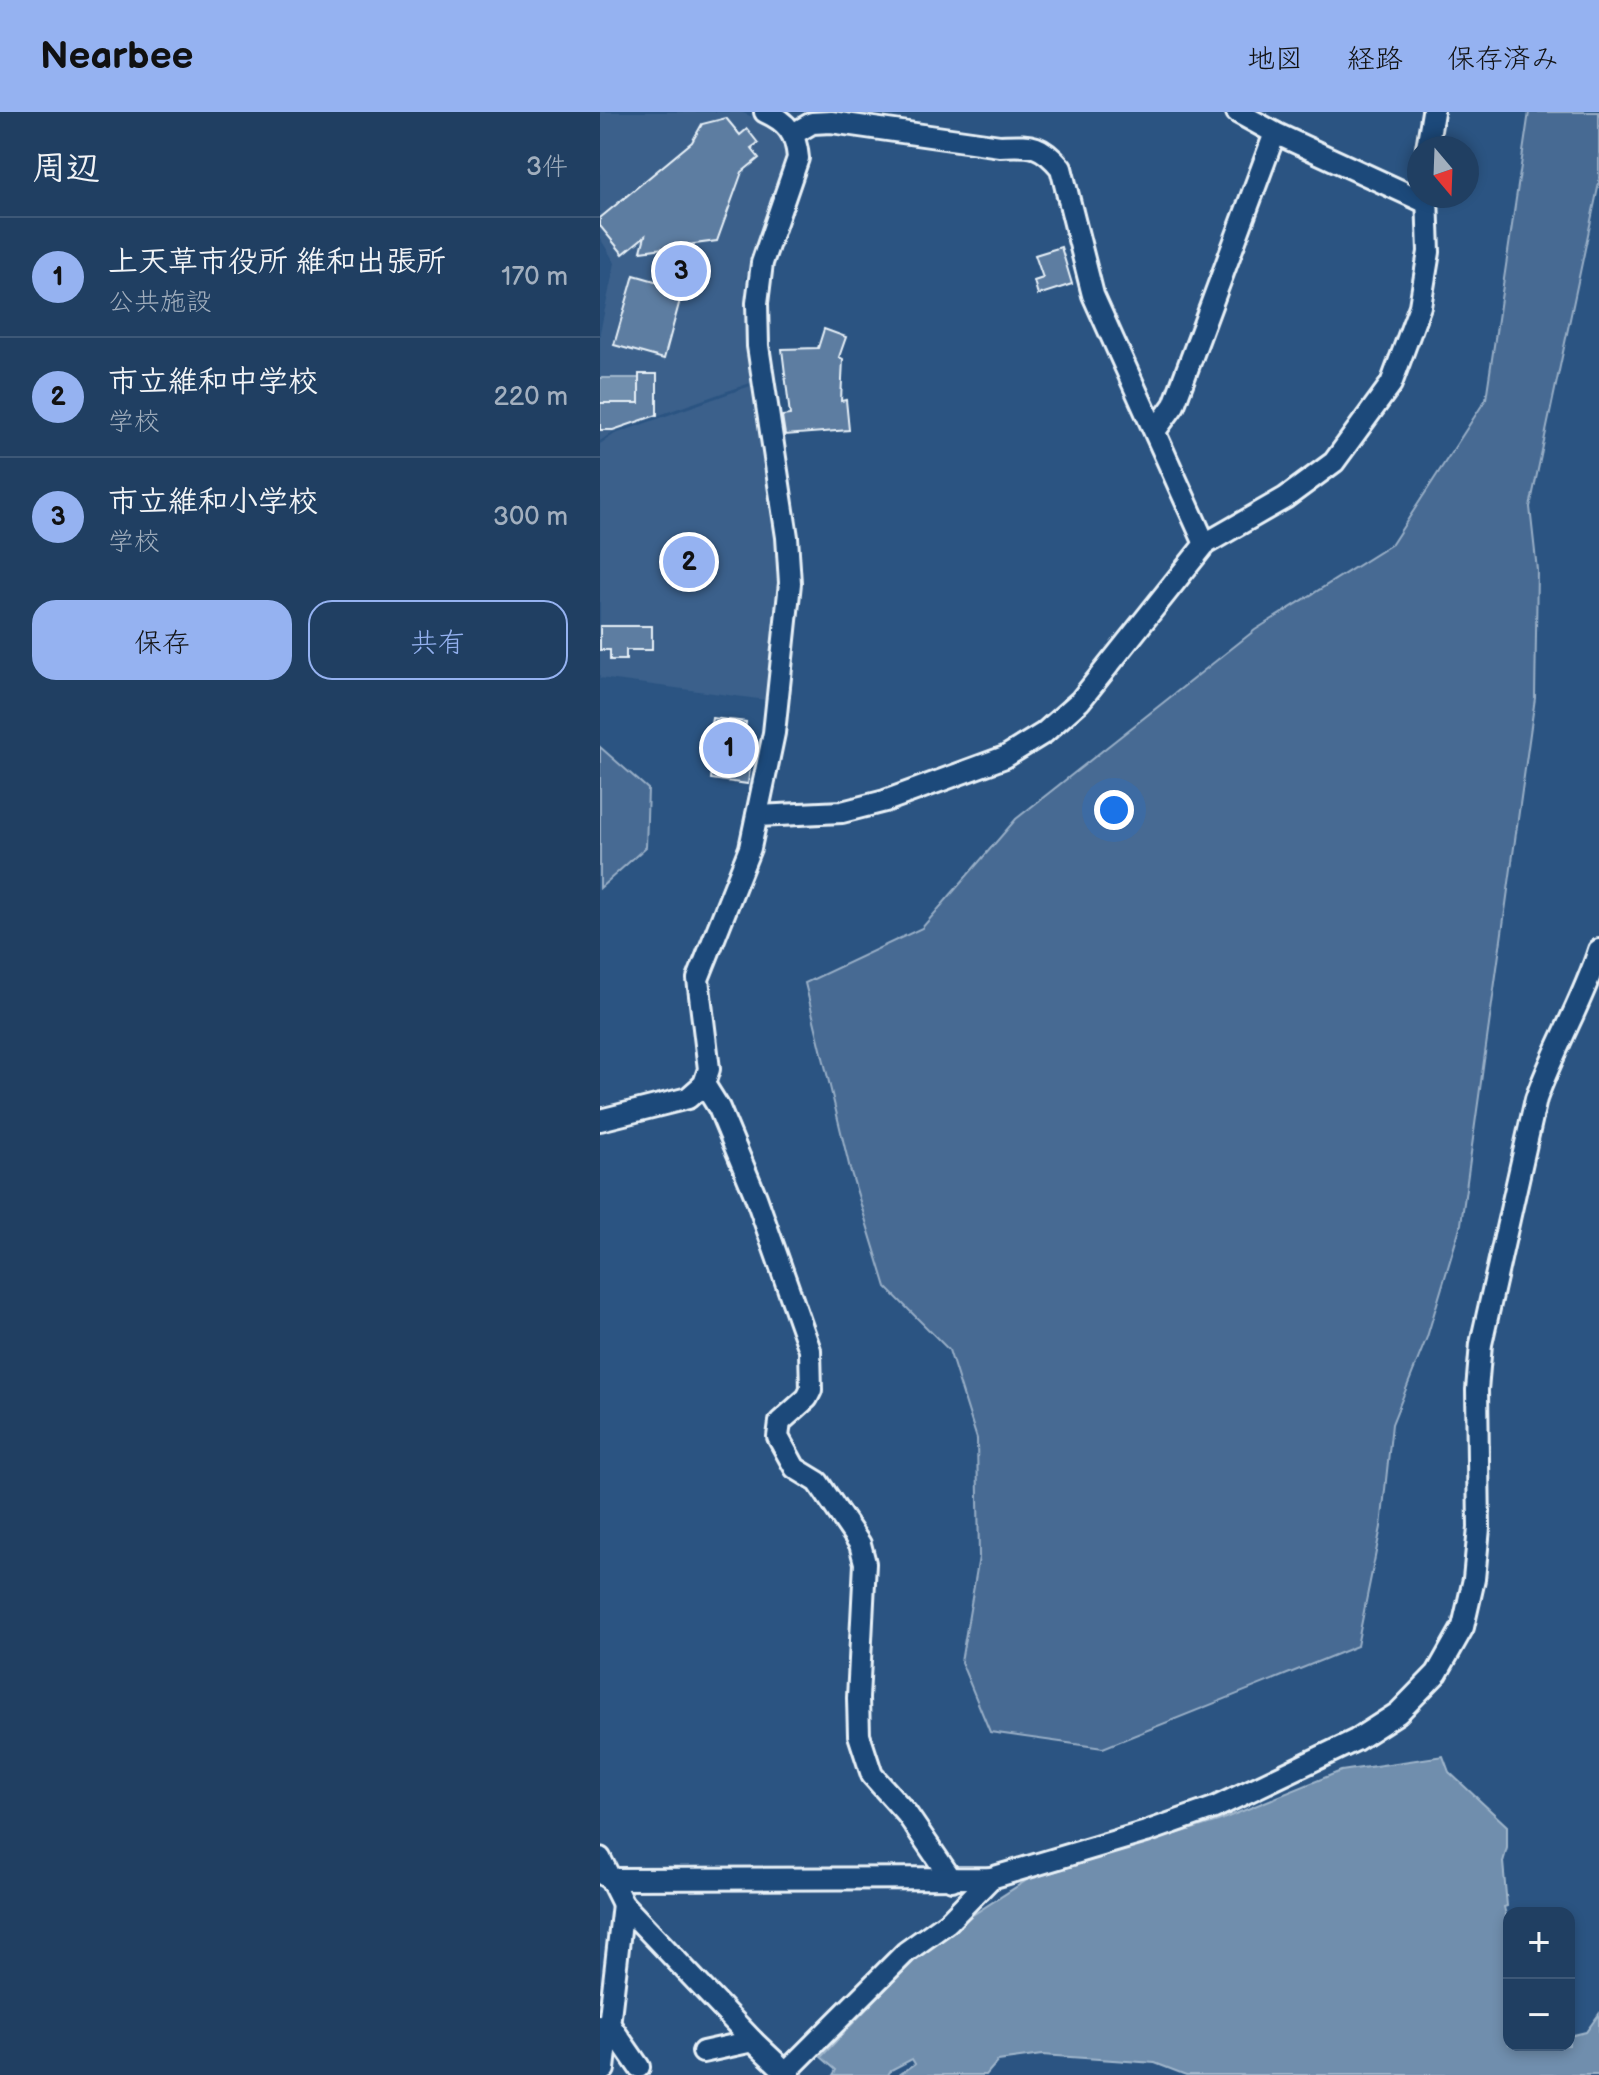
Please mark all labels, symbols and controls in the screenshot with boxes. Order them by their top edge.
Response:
text: Nearbee [40,34,193,79]
text: 地図 [1247,43,1303,76]
text: 経路 [1347,43,1403,76]
text: 保存済み [1447,43,1559,76]
north arrow [1407,136,1479,208]
text: 周辺 [32,148,100,189]
text: 3件 [526,152,568,183]
pin: 3 [655,241,707,301]
text: 上天草市役所 維和出張所 [108,244,446,280]
text: 1 [53,262,63,293]
text: 170 m [501,262,568,293]
text: 公共施設 [108,287,212,318]
text: 市立維和中学校 [108,364,318,400]
text: 2 [50,382,66,413]
text: 220 m [494,382,568,413]
text: 学校 [108,407,160,438]
text: 市立維和小学校 [108,484,318,520]
text: 3 [50,502,66,533]
text: 300 m [493,502,568,533]
text: 学校 [108,527,160,558]
pin: 2 [663,532,715,592]
button: 保存 [32,600,292,680]
button: 共有 [308,600,568,680]
pin: 1 [703,718,755,778]
your location [1094,790,1134,830]
map controls [1503,1907,1575,2051]
button: + [1503,1907,1575,1979]
button: − [1503,1979,1575,2051]

